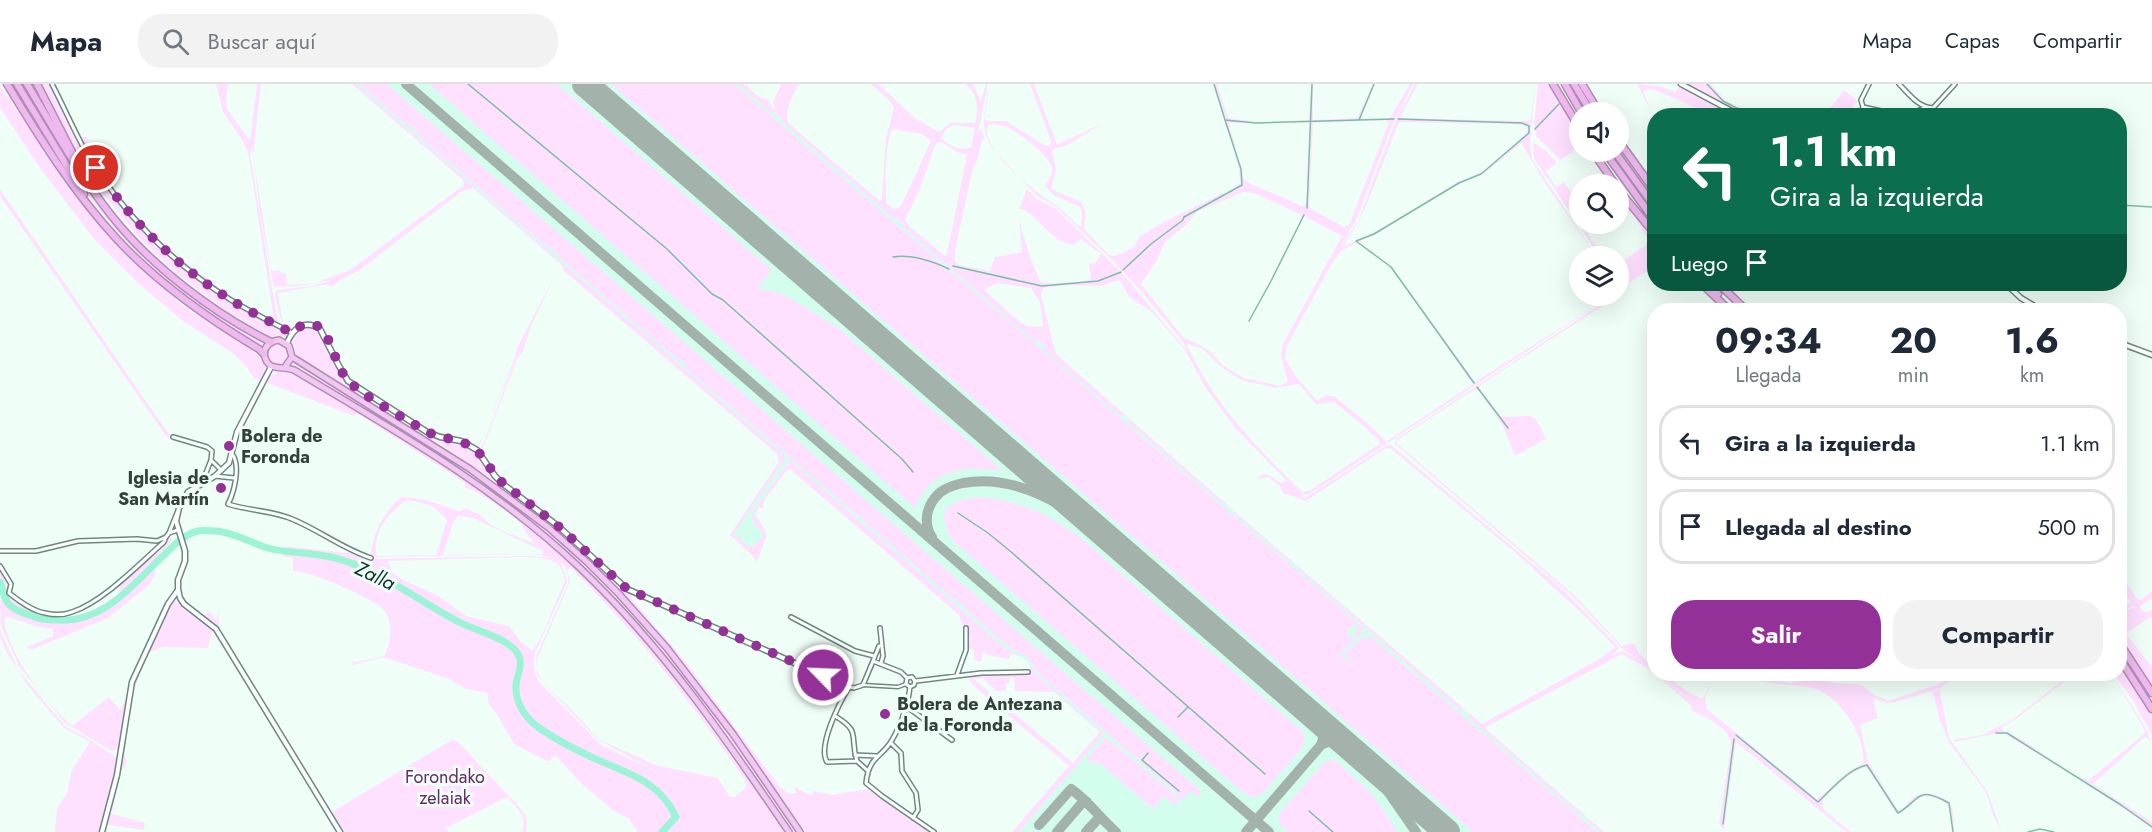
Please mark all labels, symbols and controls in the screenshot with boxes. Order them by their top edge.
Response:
search box [138,14,558,68]
text: Mapa [30,21,102,62]
icon: search [159,25,192,58]
text: Buscar aquí [207,25,316,57]
text: Mapa [1863,26,1912,56]
text: Capas [1945,26,2000,56]
text: Compartir [2033,26,2122,56]
map controls [1569,102,1629,306]
button: sound [1569,102,1629,162]
text: 1.1 km [1770,121,1898,182]
icon: left [1671,132,1749,210]
pin [70,142,121,193]
icon: arrive [79,151,112,184]
button: search [1569,174,1629,234]
text: Gira a la izquierda [1770,177,1984,216]
button: layers [1569,246,1629,306]
icon: arrive [1740,246,1773,279]
text: Luego [1671,247,1728,279]
text: 09:34 [1715,314,1822,366]
text: 20 [1890,314,1937,366]
text: 1.6 [2005,314,2059,366]
text: Llegada [1735,361,1801,390]
text: min [1898,361,1929,390]
text: km [2020,361,2044,390]
place label: Bolera de Foronda [241,423,323,470]
icon: left [1674,426,1707,459]
text: Gira a la izquierda [1725,427,1916,459]
text: 1.1 km [2040,427,2100,459]
marker: Bolera de Foronda [222,439,236,453]
place label: Iglesia de San Martín [118,465,209,512]
marker: Iglesia de San Martín [214,481,228,495]
icon: arrive [1674,510,1707,543]
text: Llegada al destino [1725,511,1912,543]
text: 500 m [2037,511,2100,543]
water label: Zalla [349,554,400,598]
button: Salir [1671,600,1881,669]
button: Compartir [1893,600,2103,669]
position arrow [791,643,855,707]
place label: Bolera de Antezana de la Foronda [897,691,1063,738]
marker: Bolera de Antezana de la Foronda [878,707,892,721]
park label: Forondako zelaiak [405,764,485,811]

